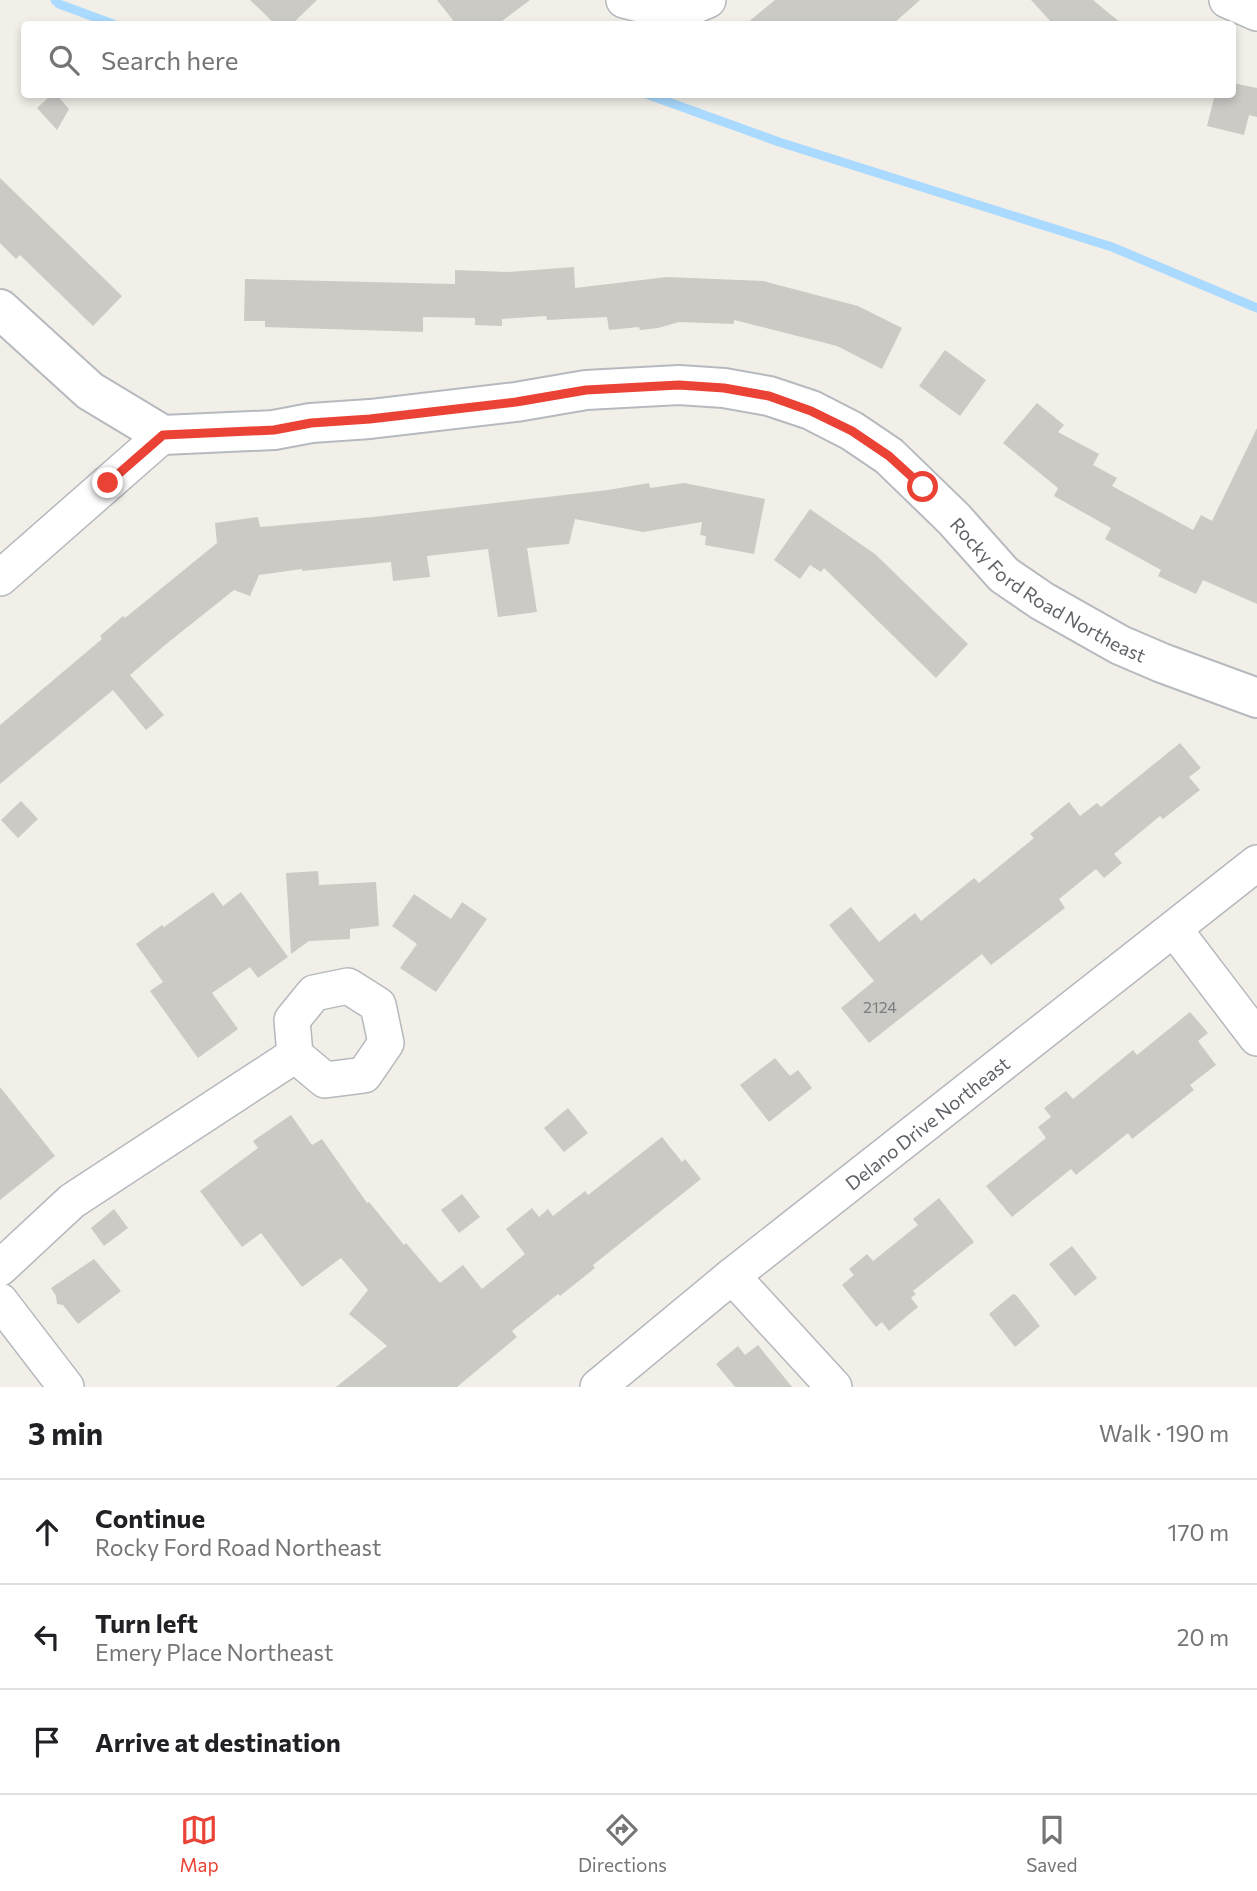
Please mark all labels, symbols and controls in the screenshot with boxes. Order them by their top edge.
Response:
search box [21,21,1236,98]
icon: search [45,41,83,79]
text: Search here [101,44,239,75]
route end [92,467,123,498]
route start [907,471,938,502]
street label: Rocky Ford Road Northeast [946,512,1150,666]
house number: 2124 [863,997,897,1016]
street label: Delano Drive Northeast [840,1051,1014,1194]
text: 3 min [28,1414,103,1451]
text: Walk · 190 m [1099,1419,1229,1447]
text: Continue [95,1502,205,1533]
icon: ahead [28,1513,66,1551]
text: 170 m [1168,1518,1229,1546]
text: Rocky Ford Road Northeast [95,1533,381,1561]
text: Turn left [95,1607,198,1638]
icon: left [28,1618,66,1656]
text: 20 m [1177,1623,1229,1651]
text: Emery Place Northeast [95,1638,333,1666]
icon: arrive [28,1723,66,1761]
text: Arrive at destination [95,1726,341,1757]
tab: Map [180,1811,219,1876]
tab: Directions [578,1811,667,1876]
tab: Saved [1026,1811,1077,1876]

